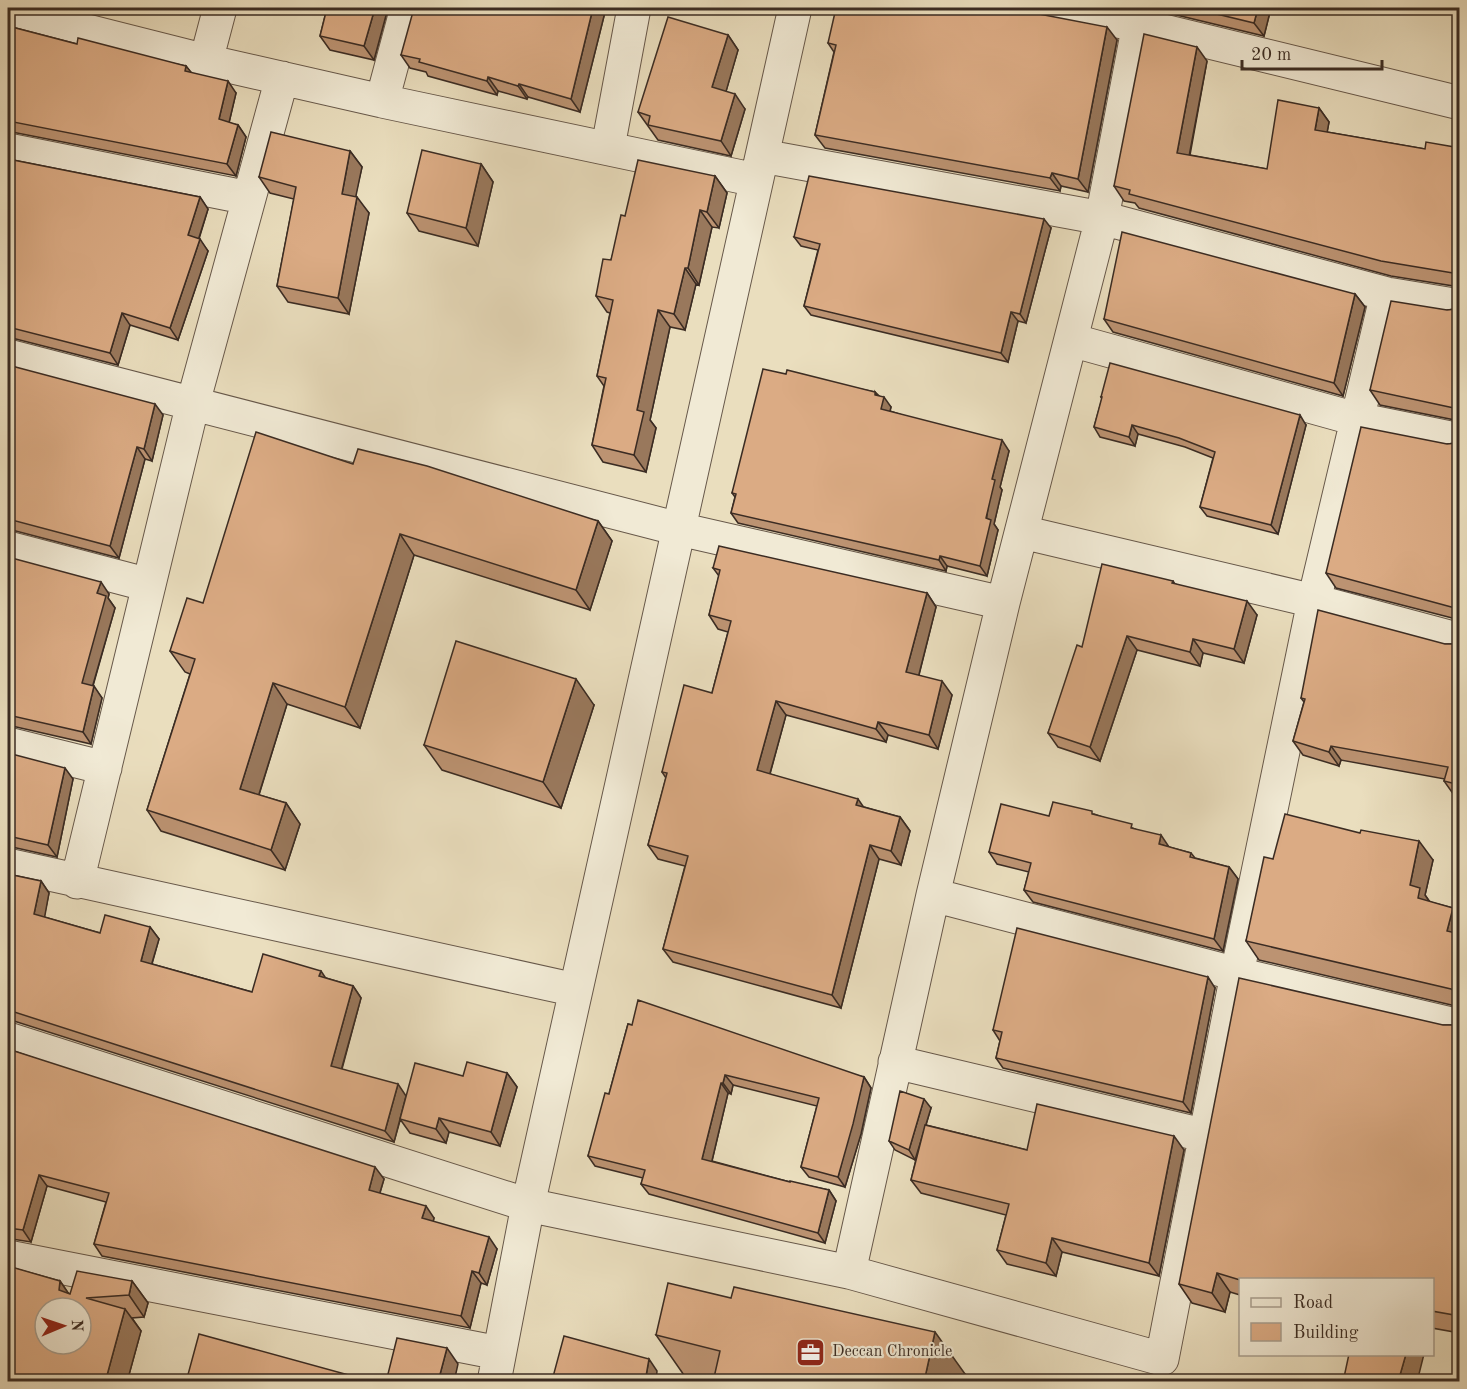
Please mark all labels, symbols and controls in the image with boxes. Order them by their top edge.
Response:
scale bar [1242,33,1382,71]
text: 20 m [1251,46,1291,64]
legend [1239,1278,1434,1356]
text: Road [1293,1294,1333,1312]
north arrow [33,1296,93,1356]
text: N [68,1319,84,1333]
text: Building [1293,1324,1359,1342]
office icon: Deccan Chronicle [795,1336,827,1368]
place label: Deccan Chronicle [832,1344,952,1360]

